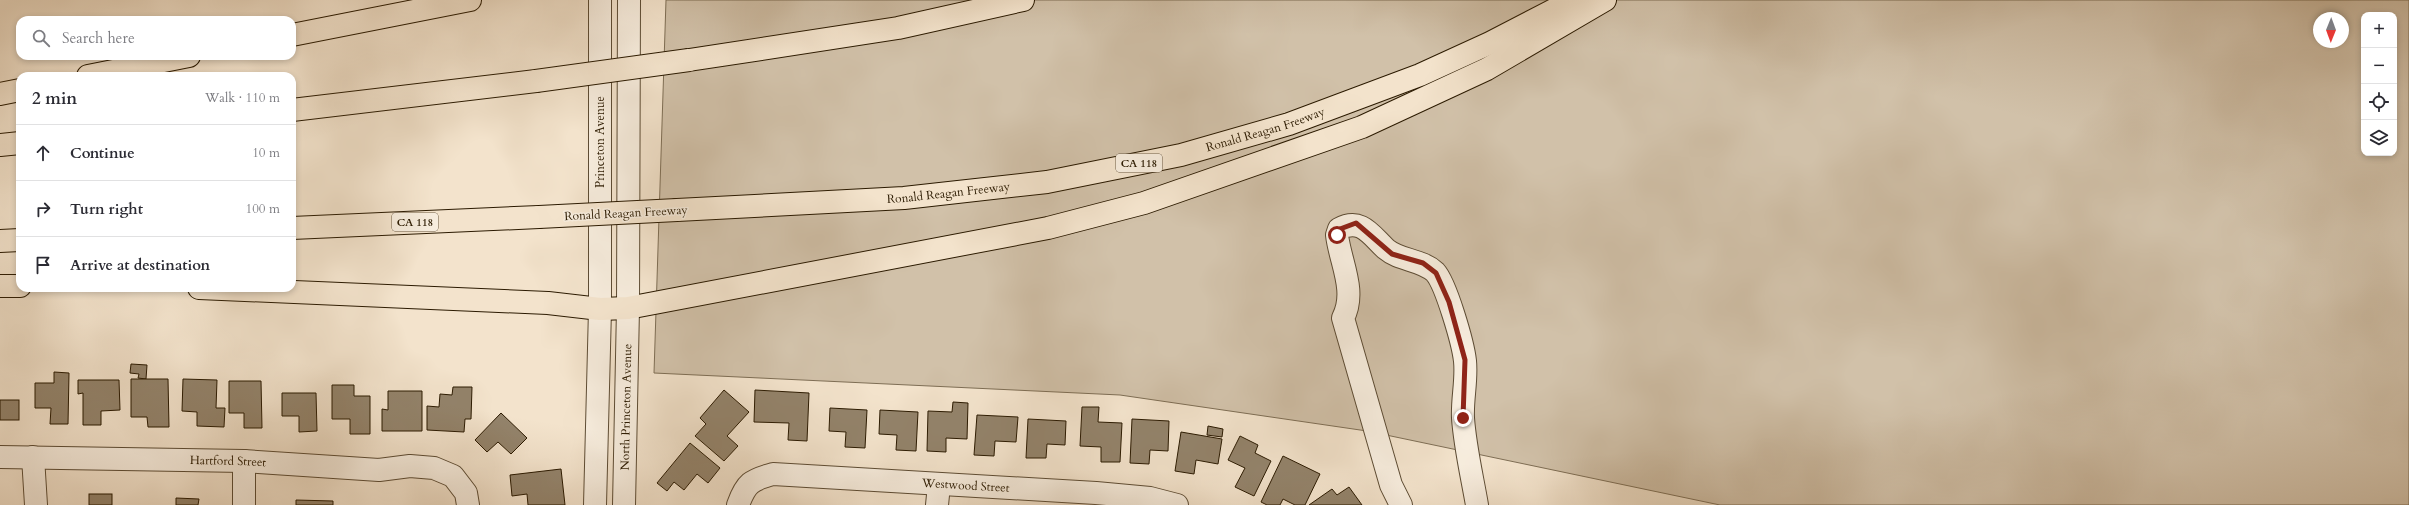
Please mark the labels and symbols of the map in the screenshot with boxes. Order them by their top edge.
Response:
north arrow [2313,12,2349,48]
street label: Princeton Avenue [592,96,608,188]
street label: Ronald Reagan Freeway [1204,103,1328,155]
road number: CA 118 [1116,154,1162,172]
street label: Ronald Reagan Freeway [886,178,1011,207]
street label: Ronald Reagan Freeway [564,202,689,224]
road number: CA 118 [392,213,438,231]
route start [1328,226,1346,244]
street label: North Princeton Avenue [617,344,635,471]
route end [1454,409,1472,427]
street label: Hartford Street [190,452,267,470]
street label: Westwood Street [921,475,1010,496]

